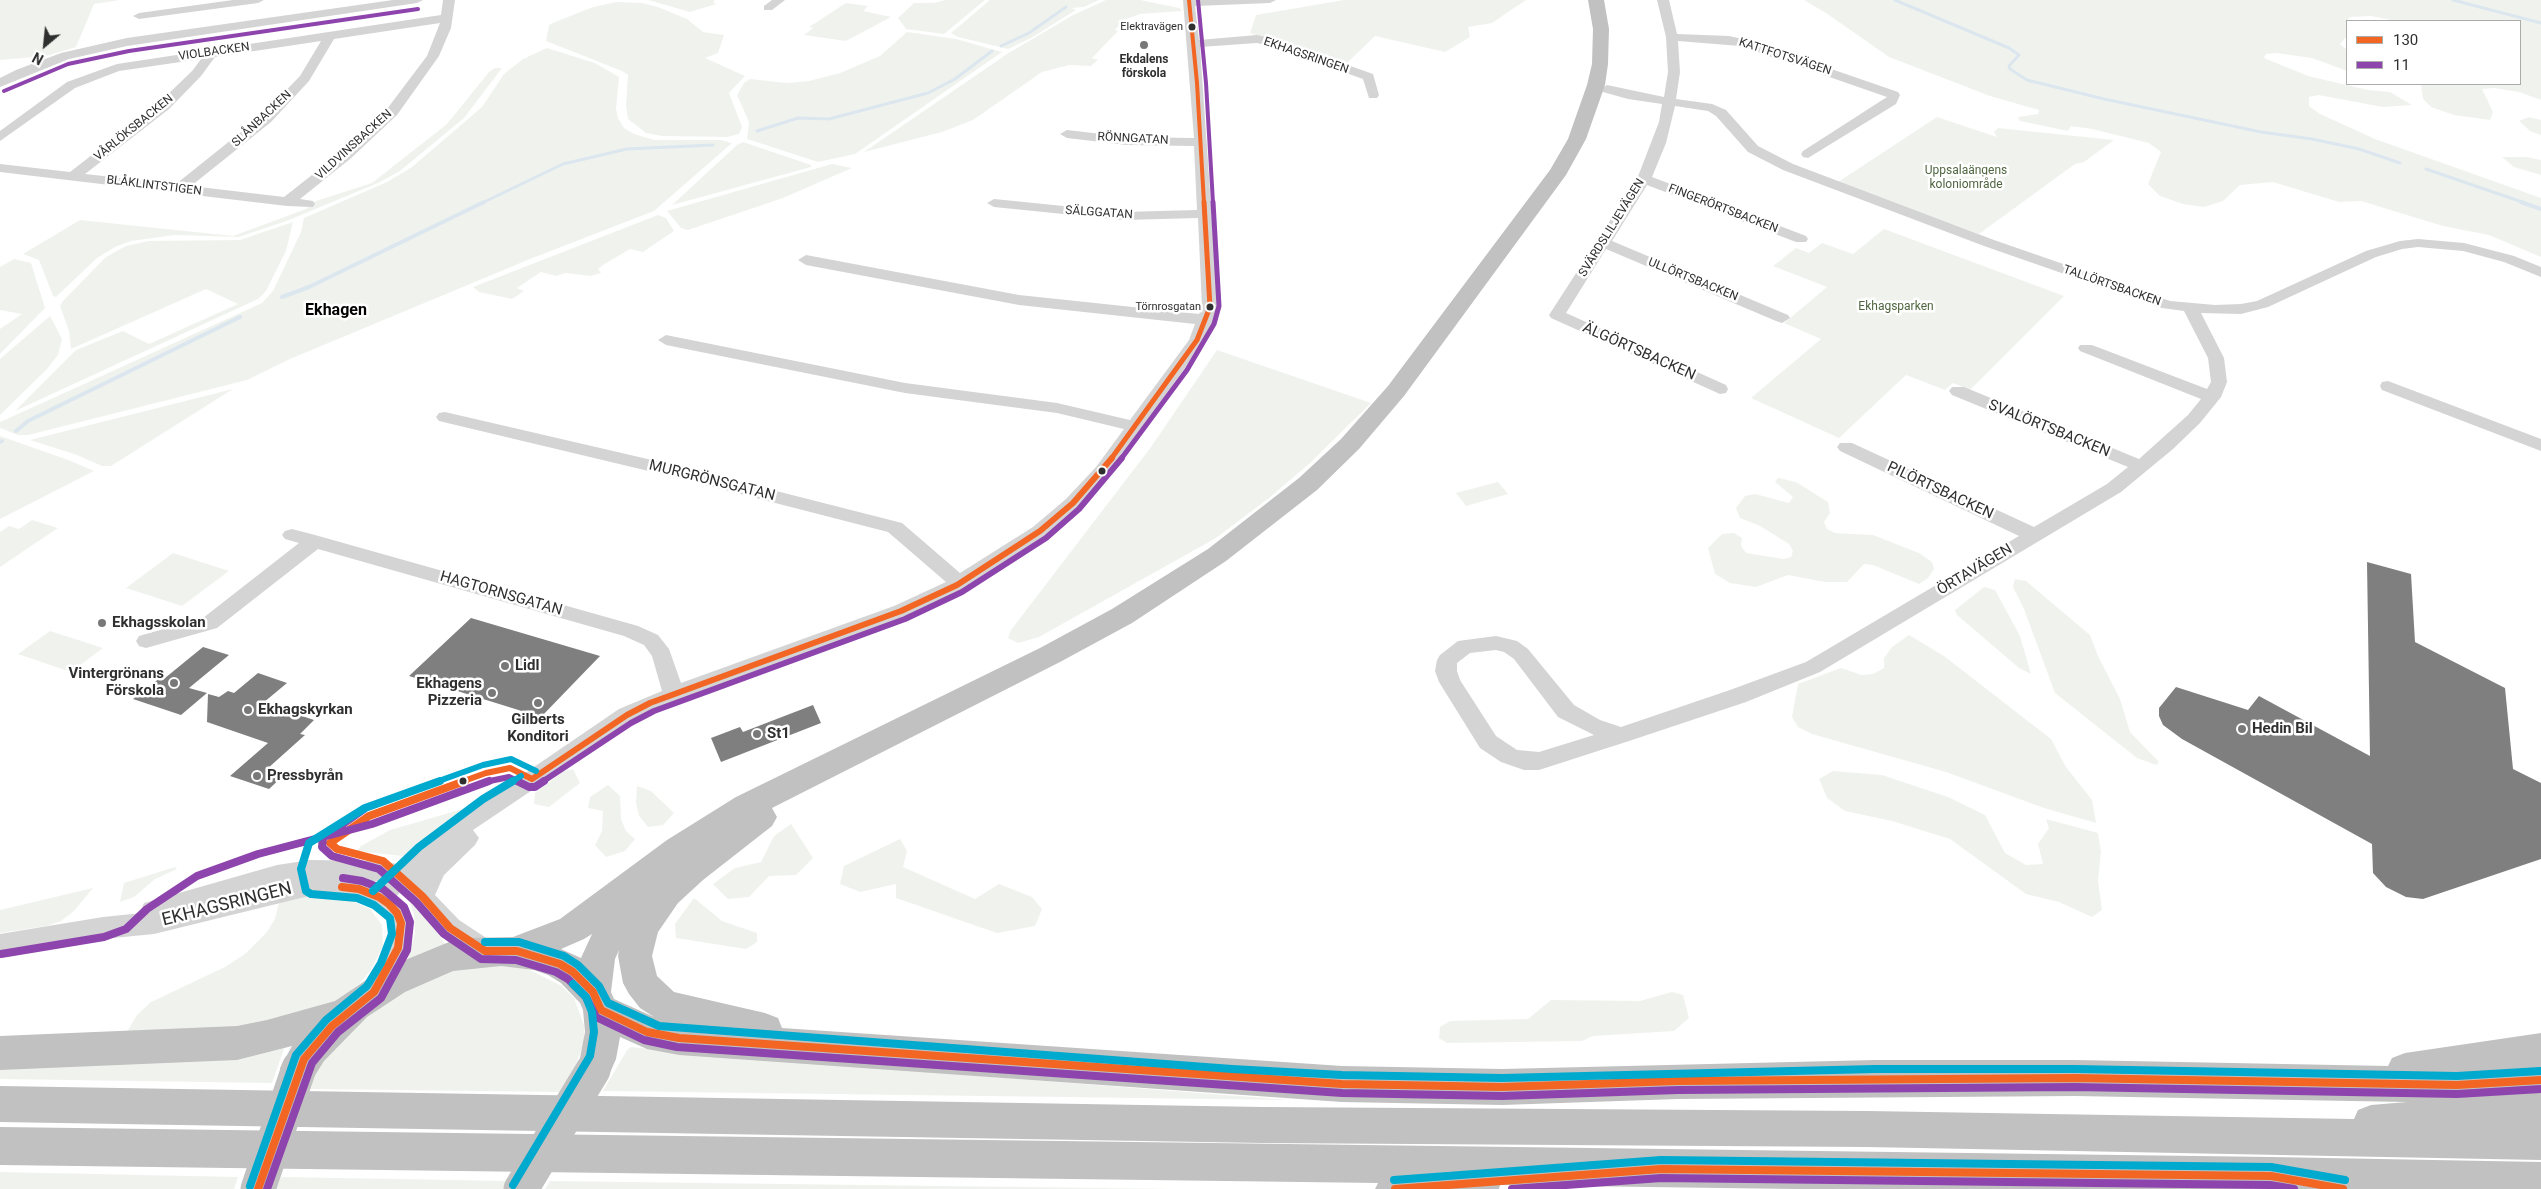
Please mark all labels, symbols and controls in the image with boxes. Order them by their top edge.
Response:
north arrow [20,20,70,70]
place label: Elektravägen [1120,20,1183,34]
legend [2346,20,2521,85]
marker: Elektravägen [1187,22,1197,32]
text: 130 [2393,31,2418,49]
street label: EKHAGSRINGEN [1262,35,1350,77]
street label: KATTFOTSVÄGEN [1737,35,1833,79]
marker: Ekdalens förskola [1138,39,1150,51]
street label: VIOLBACKEN [178,40,250,64]
text: N [30,49,46,68]
place label: Ekdalens förskola [1120,53,1168,81]
text: 11 [2393,56,2410,74]
street label: SLÅNBACKEN [229,88,295,150]
street label: VÅRLÖKSBACKEN [92,92,176,164]
street label: VILDVINSBACKEN [313,107,395,183]
street label: RÖNNGATAN [1097,130,1169,148]
park label: Uppsalaängens koloniområde [1925,164,2007,192]
street label: BLÅKLINTSTIGEN [106,173,202,199]
street label: SVÄRDSLILJEVÄGEN [1576,176,1648,280]
street label: FINGERÖRTSBACKEN [1666,181,1780,237]
street label: SÄLGGATAN [1065,203,1133,223]
street label: ULLÖRTSBACKEN [1646,255,1740,305]
street label: TALLÖRTSBACKEN [2061,263,2163,309]
place label: Törnrosgatan [1136,300,1201,314]
park label: Ekhagsparken [1858,300,1934,314]
district label: Ekhagen [305,301,367,321]
marker: Törnrosgatan [1205,302,1215,312]
street label: ÄLGÖRTSBACKEN [1580,319,1698,385]
street label: SVALÖRTSBACKEN [1986,396,2112,462]
street label: MURGRÖNSGATAN [647,457,777,505]
street label: PILÖRTSBACKEN [1884,458,1996,524]
unlabelled marker [1097,466,1107,476]
street label: ÖRTAVÄGEN [1934,540,2016,600]
street label: HAGTORNSGATAN [438,568,564,620]
place label: Ekhagsskolan [112,614,206,632]
marker: Ekhagsskolan [96,617,108,629]
place label: Lidl [515,657,539,675]
marker: Lidl [499,660,511,672]
place label: Vintergrönans Förskola [68,665,164,700]
place label: Ekhagens Pizzeria [416,675,482,710]
marker: Vintergrönans Förskola [168,677,180,689]
marker: Ekhagens Pizzeria [486,687,498,699]
marker: Gilberts Konditori [532,697,544,709]
place label: Ekhagskyrkan [258,701,353,719]
marker: Ekhagskyrkan [242,704,254,716]
place label: Gilberts Konditori [507,711,569,746]
place label: Hedin Bil [2252,720,2313,738]
marker: Hedin Bil [2236,723,2248,735]
place label: St1 [767,725,790,743]
marker: St1 [751,728,763,740]
place label: Pressbyrån [267,767,343,785]
marker: Pressbyrån [251,770,263,782]
unlabelled marker [458,776,468,786]
street label: EKHAGSRINGEN [160,878,294,932]

